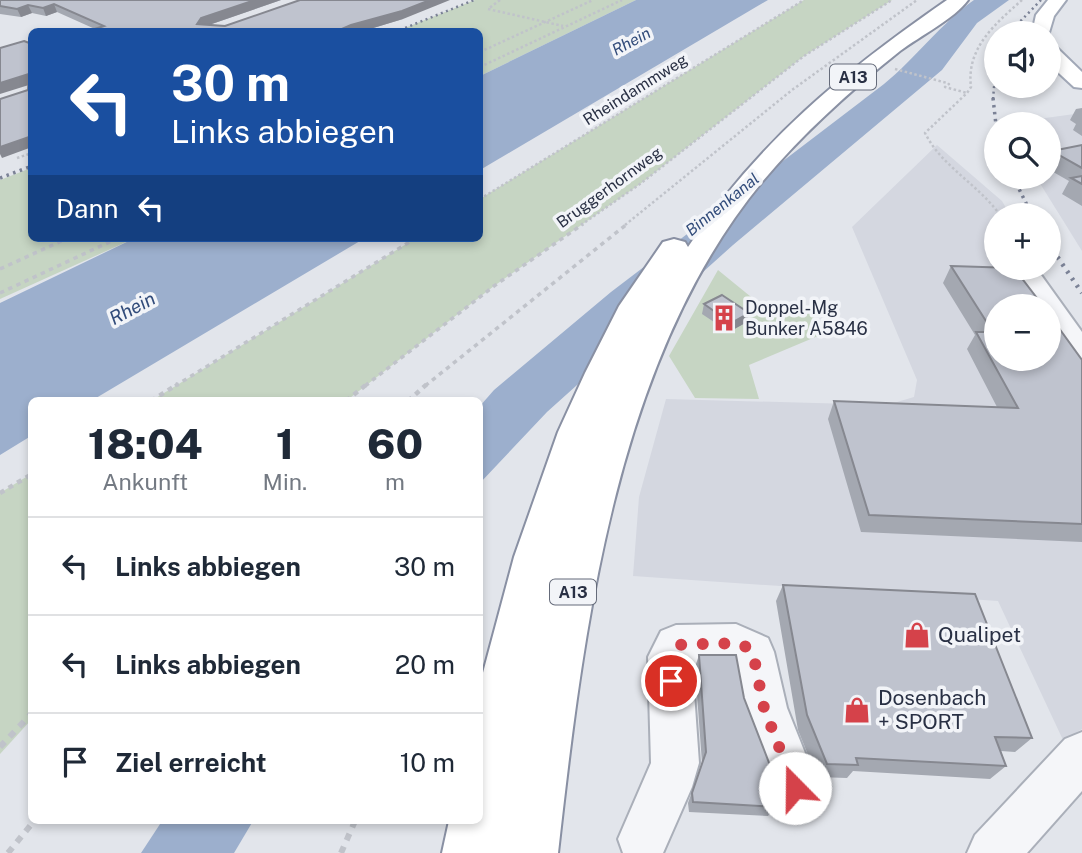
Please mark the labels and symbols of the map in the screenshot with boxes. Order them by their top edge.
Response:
water label: Rhein [609,23,654,59]
street label: Rheindammweg [580,50,691,129]
road number: A13 [830,64,876,90]
street label: Bruggerhornweg [553,143,666,232]
water label: Binnenkanal [682,169,763,240]
water label: Rhein [105,287,159,329]
place label: Doppel-Mg Bunker A5846 [745,297,868,339]
building icon: Doppel-Mg Bunker A5846 [709,303,739,333]
road number: A13 [550,580,596,604]
shop icon: Qualipet [902,620,932,650]
place label: Qualipet [938,622,1021,647]
pin [641,651,701,711]
place label: Dosenbach + SPORT [878,685,986,734]
shop icon: Dosenbach + SPORT [842,695,872,725]
position arrow [758,751,832,825]

